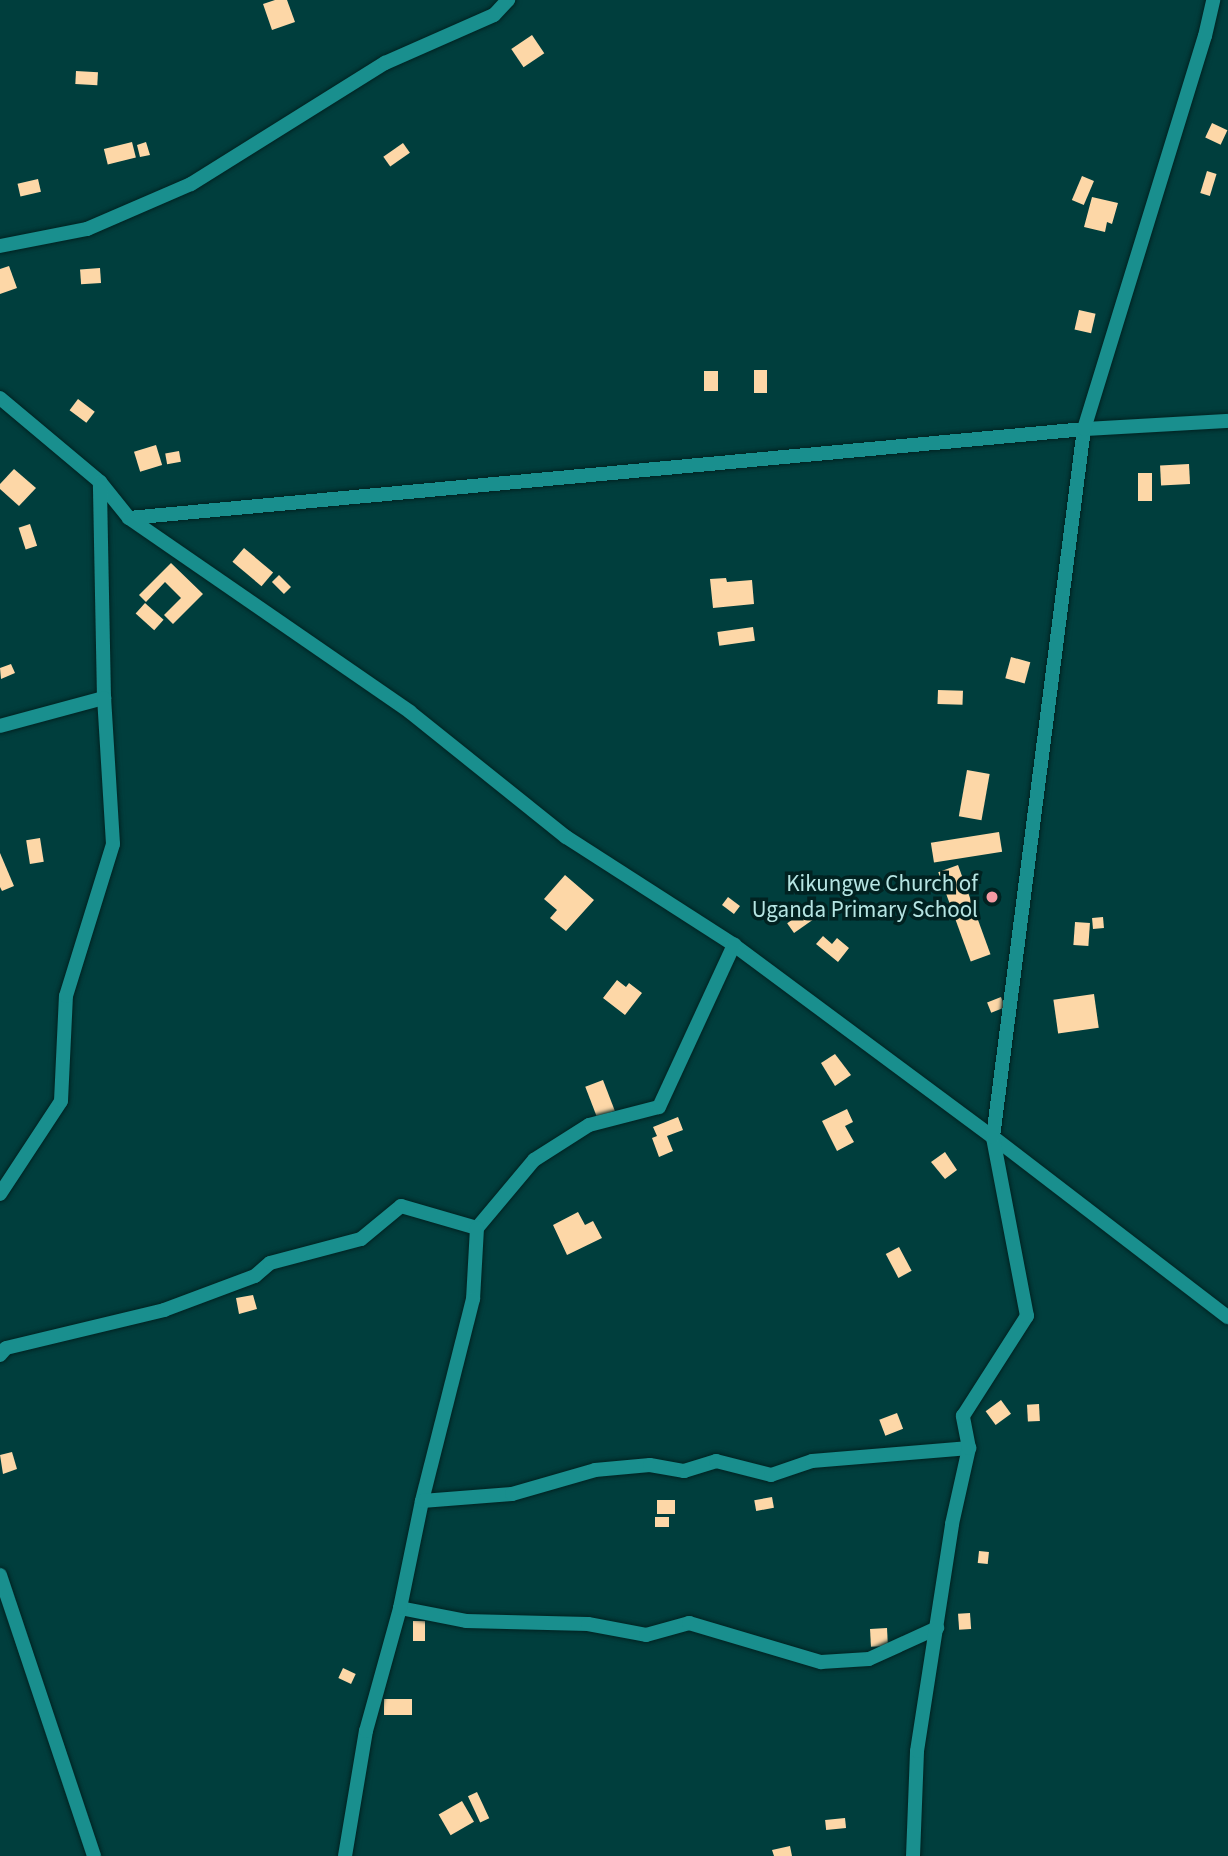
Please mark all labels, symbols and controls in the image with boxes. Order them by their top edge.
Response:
place label: Kikungwe Church of Uganda Primary School [752,870,978,924]
marker: Kikungwe Church of Uganda Primary School [984,889,1000,905]

